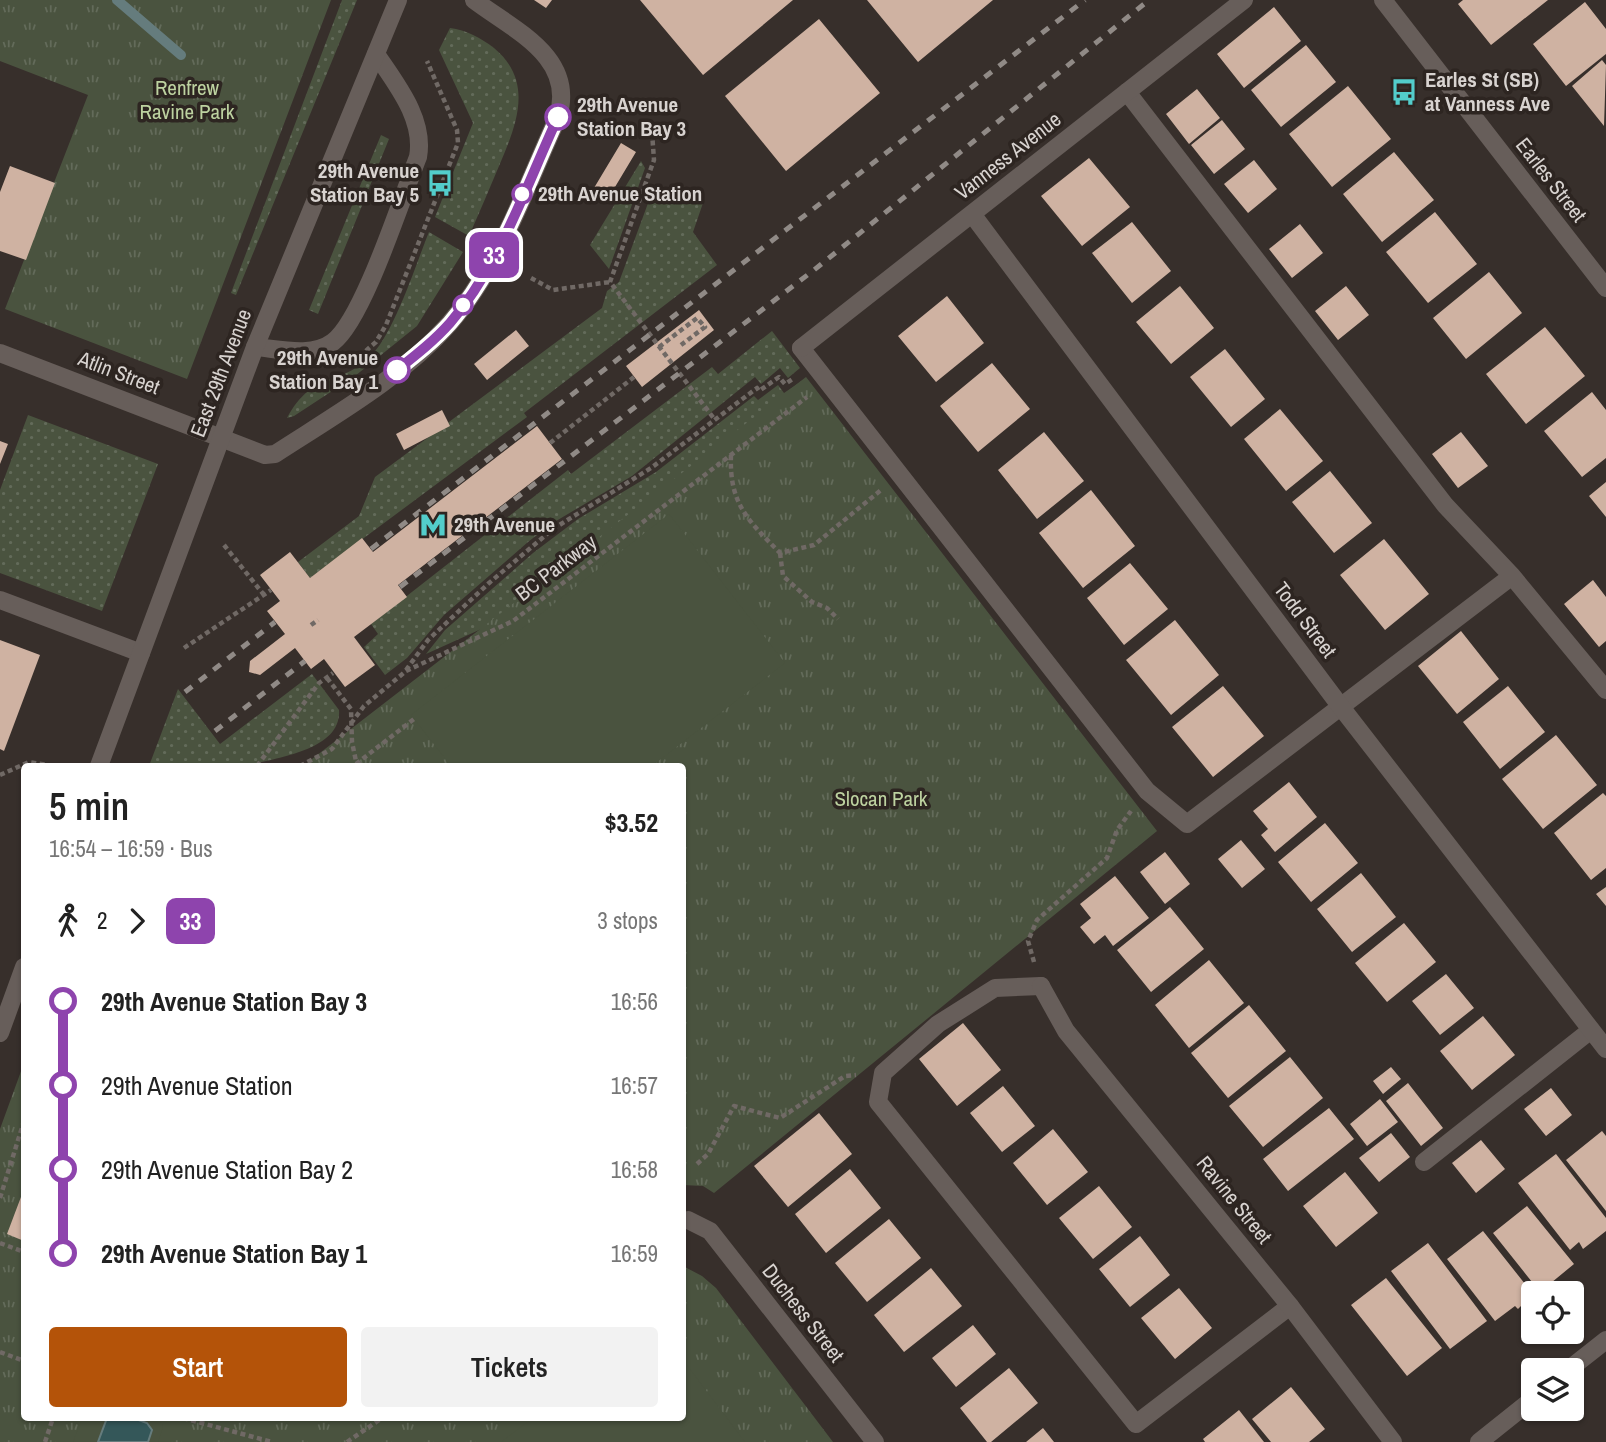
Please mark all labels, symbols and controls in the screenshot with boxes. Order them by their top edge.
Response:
place label: Earles St (SB) at Vanness Ave [1425,65,1550,118]
park label: Renfrew Ravine Park [140,73,235,126]
bus stop icon: Earles St (SB) at Vanness Ave [1389,77,1419,107]
place label: 29th Avenue Station Bay 3 [577,90,686,143]
marker: 29th Avenue Station Bay 3 [545,104,571,130]
street label: Vanness Avenue [948,105,1067,206]
street label: Earles Street [1509,132,1594,228]
place label: 29th Avenue Station Bay 5 [310,156,419,209]
bus stop icon: 29th Avenue Station Bay 5 [425,168,455,198]
place label: 29th Avenue Station [538,179,702,208]
marker: 29th Avenue Station [512,184,532,204]
line badge: 33 [462,232,526,278]
text: 33 [483,239,505,271]
unlabelled marker [453,295,473,315]
street label: East 29th Avenue [183,305,258,441]
street label: Atlin Street [73,343,164,401]
place label: 29th Avenue Station Bay 1 [269,343,378,396]
marker: 29th Avenue Station Bay 1 [384,357,410,383]
metro station icon: 29th Avenue [418,510,448,540]
place label: 29th Avenue [454,510,555,539]
street label: BC Parkway [509,527,603,608]
street label: Todd Street [1267,576,1344,664]
text: 5 min [49,781,129,832]
park label: Slocan Park [835,784,928,813]
text: $3.52 [605,805,658,840]
text: 16:54 – 16:59 · Bus [49,833,213,864]
icon: walk [49,902,87,940]
icon: forward [118,902,156,940]
text: 2 [97,905,108,936]
text: 33 [180,905,201,937]
text: 3 stops [597,905,658,936]
text: 29th Avenue Station Bay 3 [101,984,367,1019]
text: 16:56 [611,986,658,1017]
text: 29th Avenue Station [101,1068,293,1103]
text: 16:57 [611,1070,658,1101]
street label: Ravine Street [1190,1150,1279,1250]
text: 29th Avenue Station Bay 2 [101,1152,353,1187]
text: 16:58 [611,1154,658,1185]
text: 29th Avenue Station Bay 1 [101,1236,367,1271]
text: 16:59 [611,1238,658,1269]
street label: Duchess Street [756,1257,851,1368]
map controls [1521,1281,1584,1421]
button: locate [1521,1281,1584,1344]
button: Start [49,1327,347,1407]
button: Tickets [361,1327,658,1407]
button: layers [1521,1358,1584,1421]

